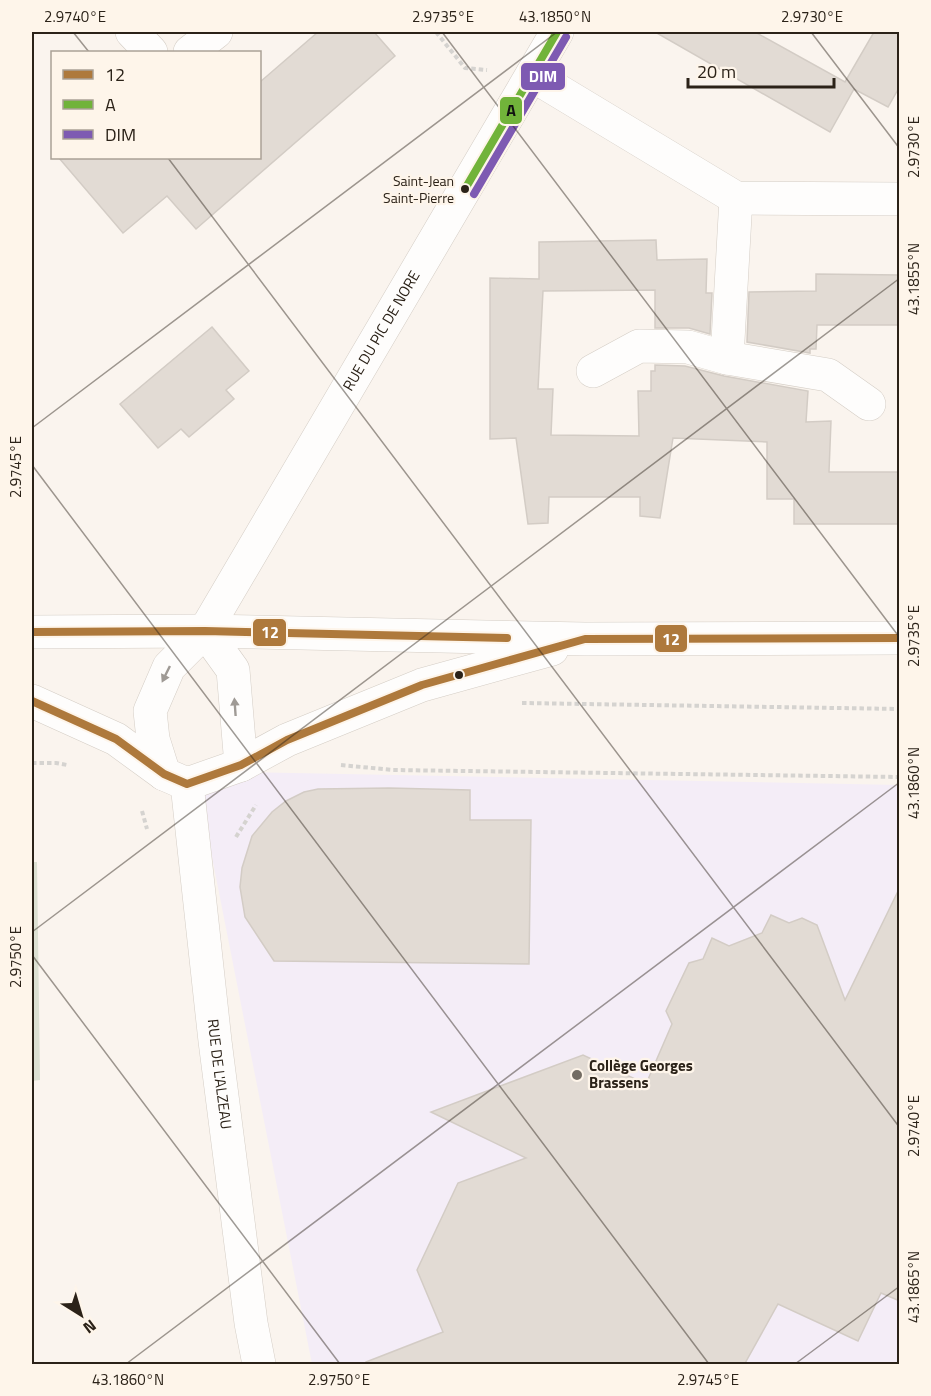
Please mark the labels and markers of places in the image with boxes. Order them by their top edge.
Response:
place label: Saint-Jean Saint-Pierre [383,170,454,208]
marker: Saint-Jean Saint-Pierre [459,183,471,195]
unlabelled marker [453,669,465,681]
place label: Collège Georges Brassens [589,1054,693,1094]
marker: Collège Georges Brassens [570,1068,584,1082]

